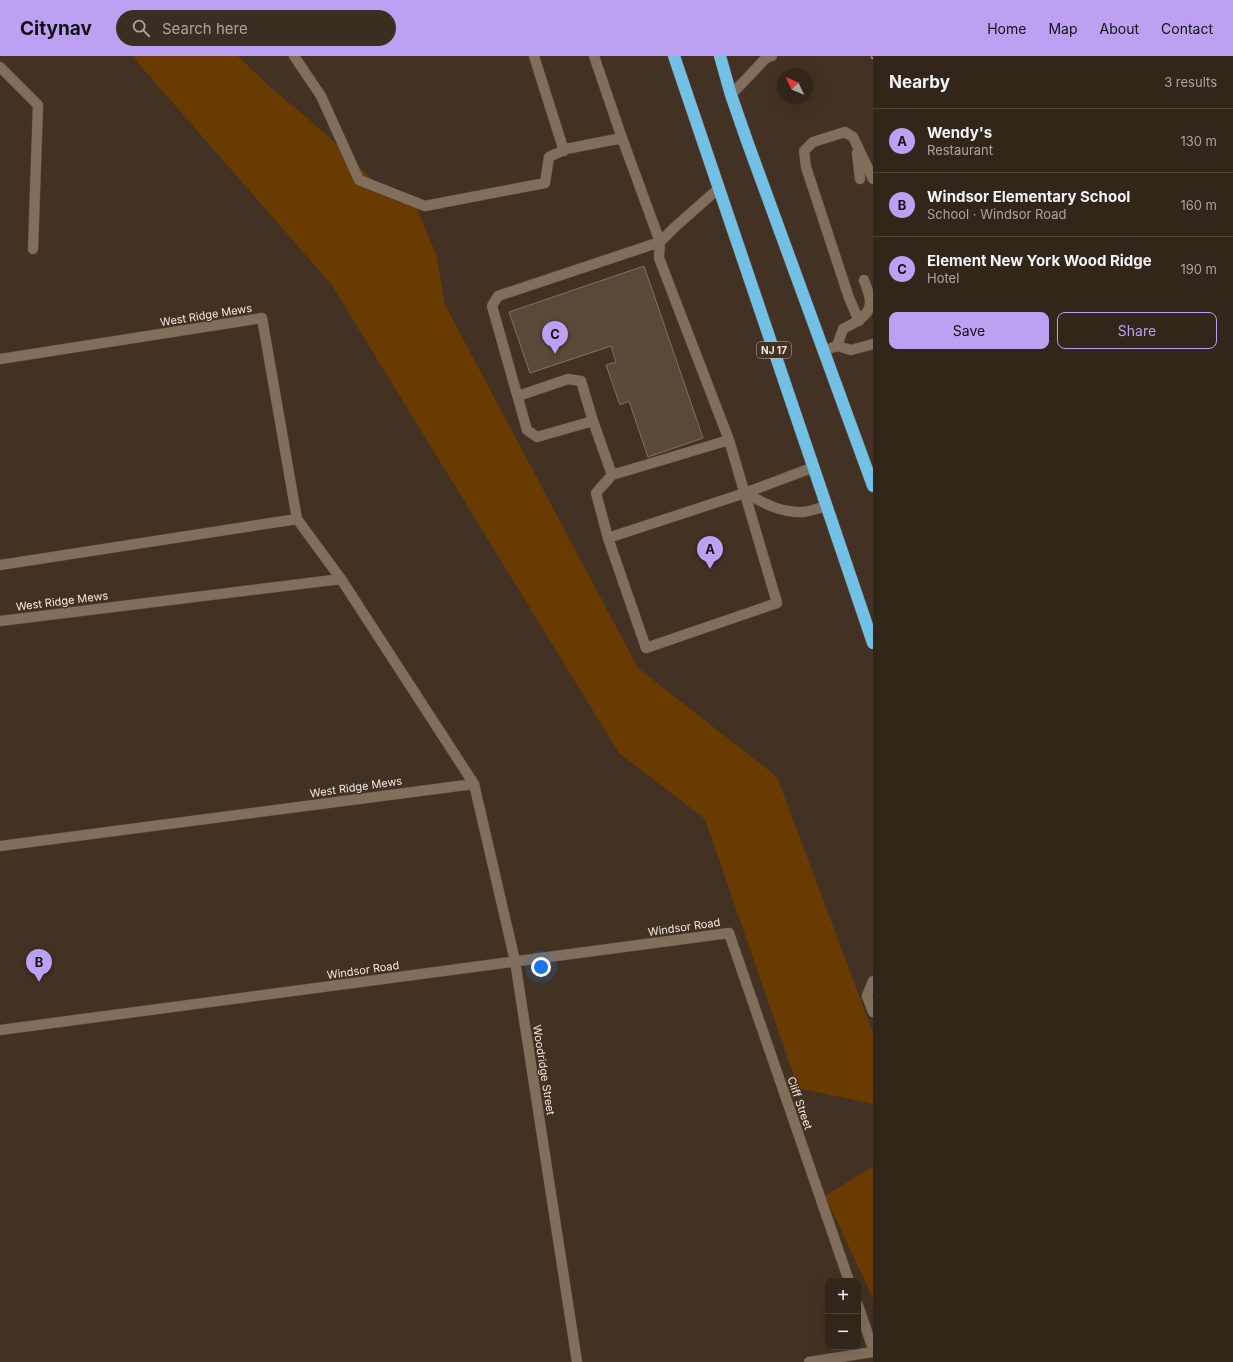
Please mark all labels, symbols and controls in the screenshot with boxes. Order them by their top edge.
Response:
search box [116,10,396,46]
text: Citynav [20,17,92,40]
icon: search [130,17,152,39]
text: Search here [162,19,248,38]
text: Home [987,20,1026,37]
text: Map [1048,20,1078,37]
text: About [1100,20,1139,37]
text: Contact [1161,20,1213,37]
north arrow [777,68,813,104]
text: Nearby [889,72,950,92]
text: 3 results [1164,74,1217,90]
text: Wendy's [927,123,992,142]
text: A [897,133,907,149]
text: 130 m [1180,133,1217,149]
text: Restaurant [927,142,993,158]
text: Windsor Elementary School [927,187,1130,206]
text: B [898,197,906,213]
text: 160 m [1180,197,1217,213]
text: School · Windsor Road [927,206,1066,222]
text: Element New York Wood Ridge [927,251,1152,270]
text: C [897,261,907,277]
text: 190 m [1180,261,1217,277]
text: Hotel [927,270,959,286]
street label: West Ridge Mews [159,301,253,329]
button: Save [889,312,1049,349]
button: Share [1057,312,1217,349]
pin: C [542,321,568,354]
road number: NJ 17 [757,342,791,358]
pin: A [697,536,723,569]
street label: West Ridge Mews [15,588,109,614]
street label: West Ridge Mews [309,774,403,800]
street label: Windsor Road [647,915,721,939]
pin: B [26,949,52,982]
your location [531,957,551,977]
street label: Windsor Road [326,958,400,982]
street label: Woodridge Street [530,1024,558,1117]
street label: Cliff Street [784,1075,816,1132]
map controls [825,1278,861,1350]
button: + [825,1278,861,1314]
button: − [825,1314,861,1350]

